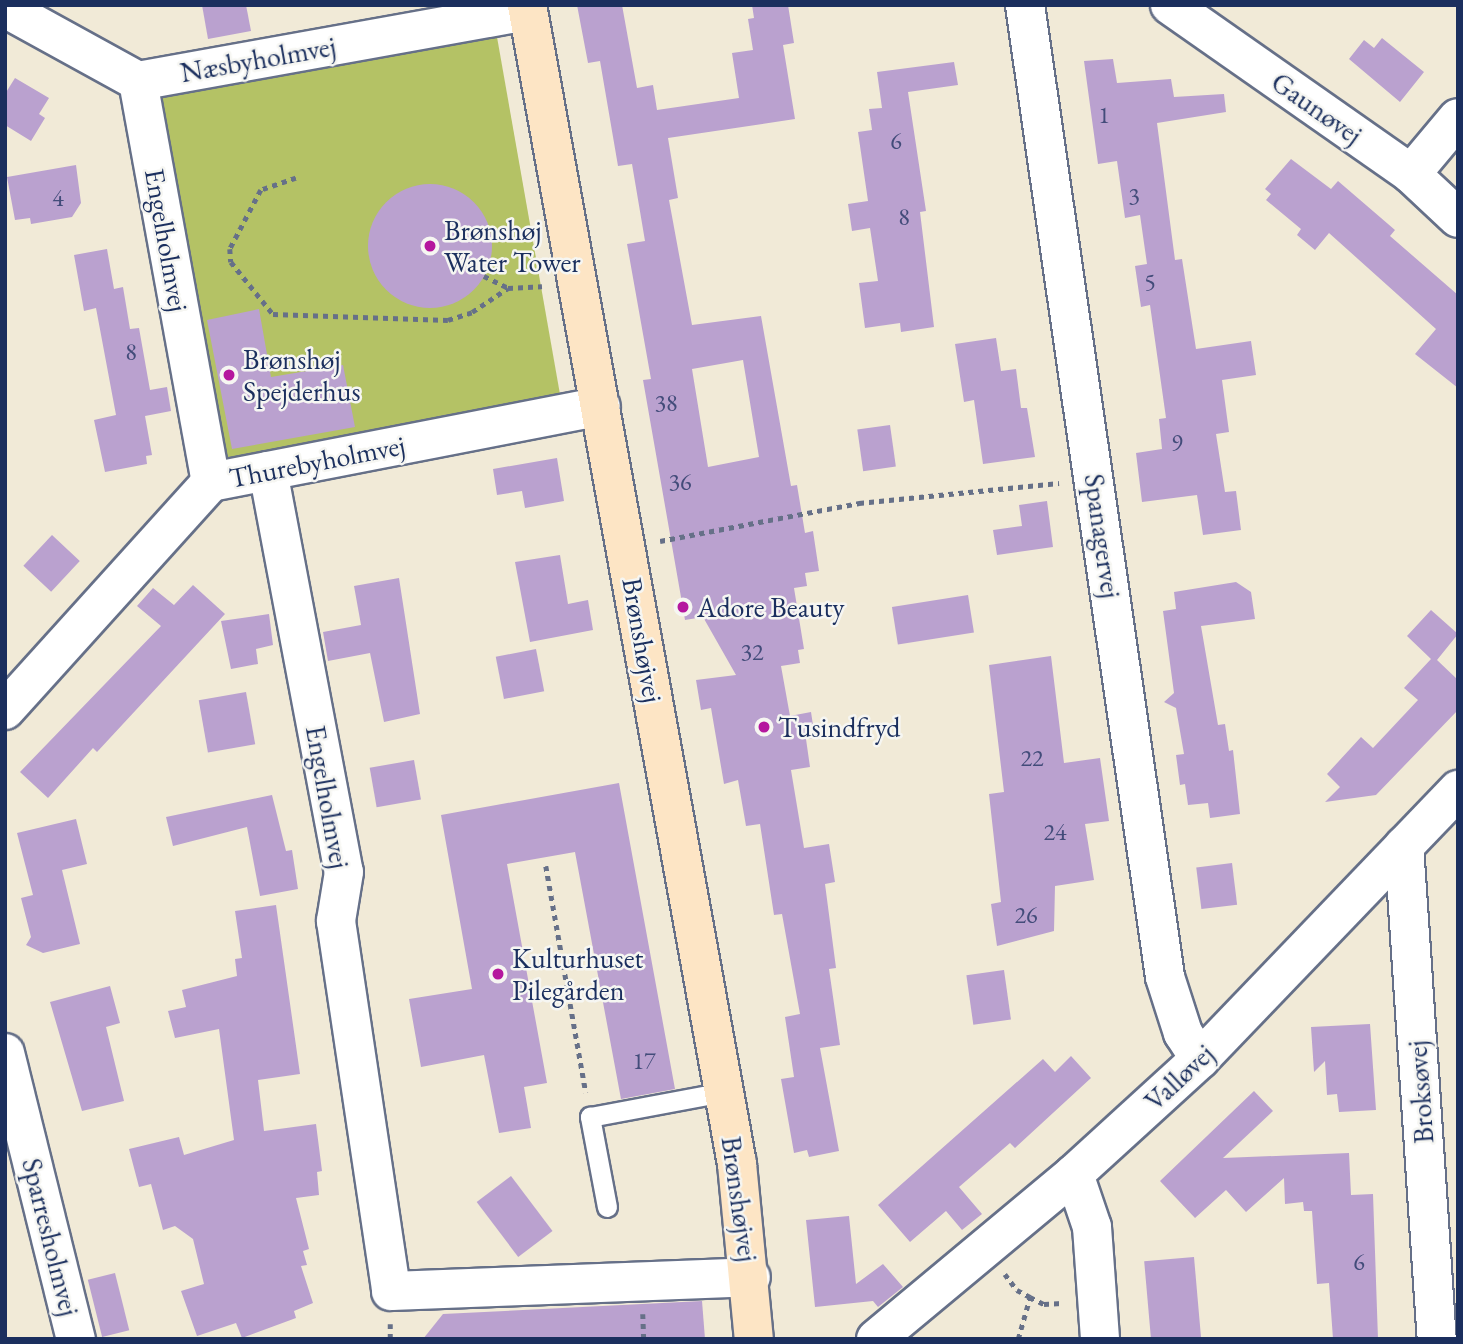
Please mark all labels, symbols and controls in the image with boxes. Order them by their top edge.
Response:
street label: Næsbyholmvej [178,29,338,89]
street label: Gaunøvej [1265,65,1369,151]
house number: 1 [1098,101,1110,129]
house number: 6 [890,127,902,155]
street label: Engelholmvej [138,166,196,314]
house number: 3 [1128,182,1140,210]
house number: 4 [52,184,64,212]
house number: 8 [898,203,910,231]
place label: Brønshøj Water Tower [444,213,581,279]
marker: Brønshøj Water Tower [422,238,438,254]
house number: 5 [1144,268,1156,296]
house number: 8 [125,338,137,366]
place label: Brønshøj Spejderhus [243,342,360,408]
marker: Brønshøj Spejderhus [221,367,237,383]
house number: 38 [654,389,678,417]
street label: Thurebyholmvej [226,427,408,495]
house number: 9 [1171,429,1183,457]
house number: 36 [668,468,692,496]
street label: Spanagervej [1078,472,1128,600]
street label: Brønshøjvej [615,575,671,705]
place label: Adore Beauty [697,590,845,624]
marker: Adore Beauty [675,599,691,615]
house number: 32 [740,638,764,666]
place label: Tusindfryd [778,710,900,744]
marker: Tusindfryd [756,719,772,735]
street label: Engelholmvej [299,723,357,871]
house number: 22 [1020,744,1044,772]
house number: 24 [1043,818,1067,846]
house number: 26 [1014,901,1038,929]
place label: Kulturhuset Pilegården [512,941,643,1007]
marker: Kulturhuset Pilegården [490,966,506,982]
street label: Valløvej [1137,1037,1221,1117]
street label: Broksøvej [1400,1039,1440,1145]
house number: 17 [632,1047,656,1075]
street label: Brønshøjvej [715,1134,765,1264]
street label: Sparresholmvej [15,1155,87,1319]
house number: 6 [1353,1248,1365,1276]

